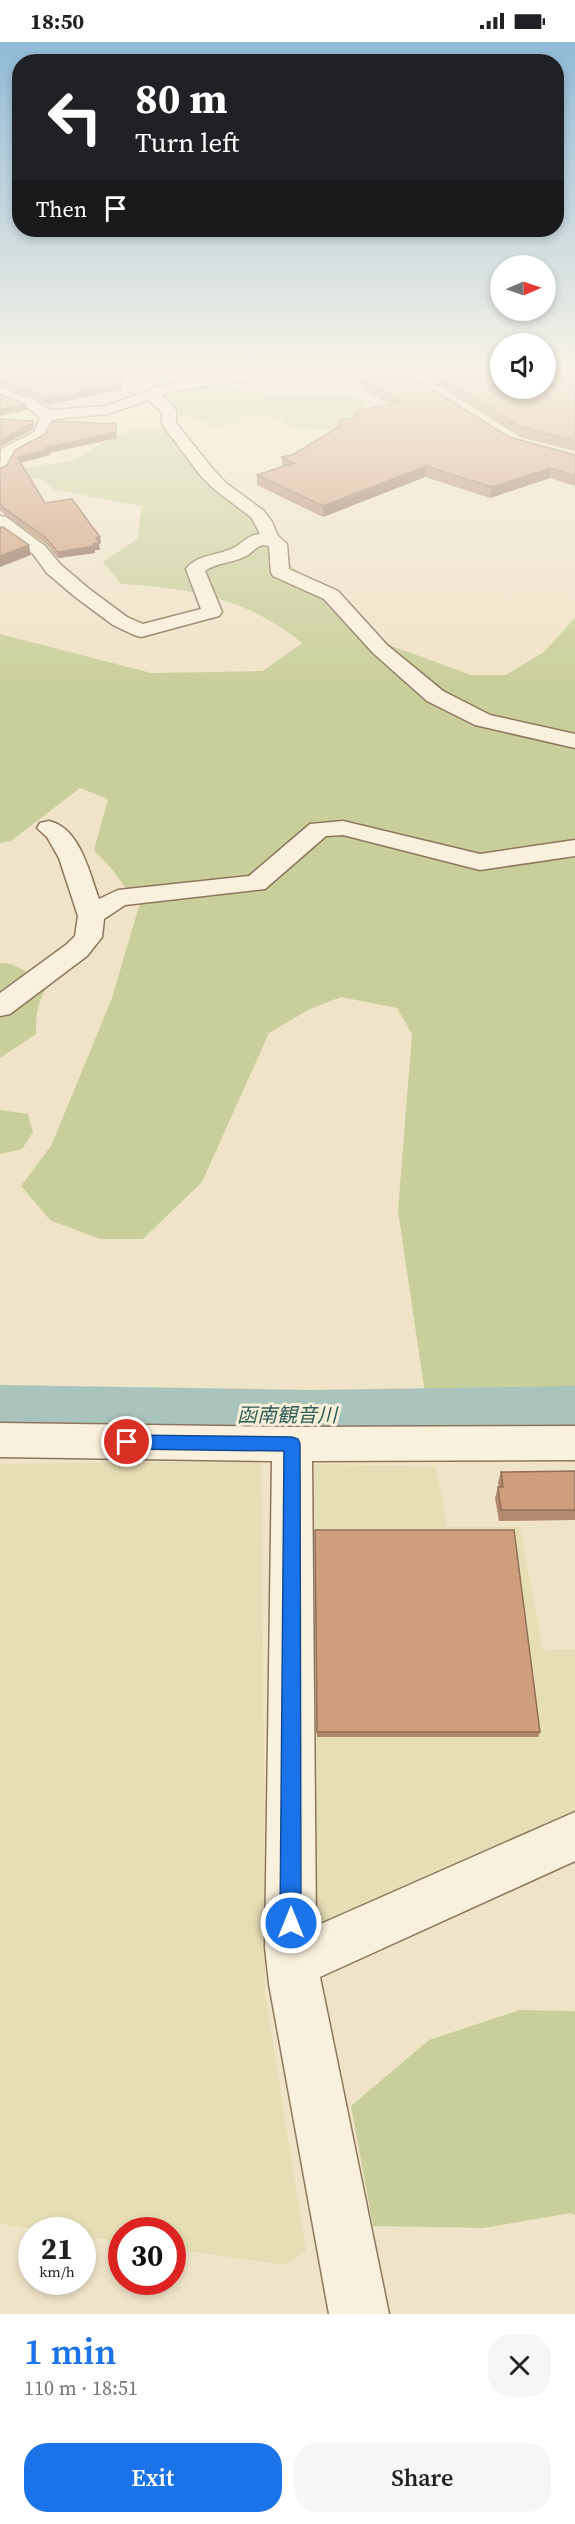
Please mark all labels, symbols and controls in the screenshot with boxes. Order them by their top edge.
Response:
text: 18:50 [30,6,84,36]
text: 80 m [135,69,228,127]
icon: left [36,78,114,156]
text: Turn left [135,124,239,161]
icon: arrive [99,192,132,225]
text: Then [36,194,87,224]
north arrow [490,255,556,321]
map controls [490,255,556,399]
button: sound [490,333,556,399]
water label: 函南観音川 [237,1401,339,1429]
pin [101,1416,152,1467]
icon: arrive [110,1425,143,1458]
position arrow [259,1891,323,1955]
speed limit sign: 30 [108,2217,186,2295]
text: 21 [41,2228,73,2269]
text: km/h [39,2261,75,2282]
text: 1 min [24,2327,116,2376]
button: close [488,2334,551,2397]
text: 110 m · 18:51 [24,2374,138,2402]
button: Exit [24,2443,282,2512]
button: Share [294,2443,551,2512]

